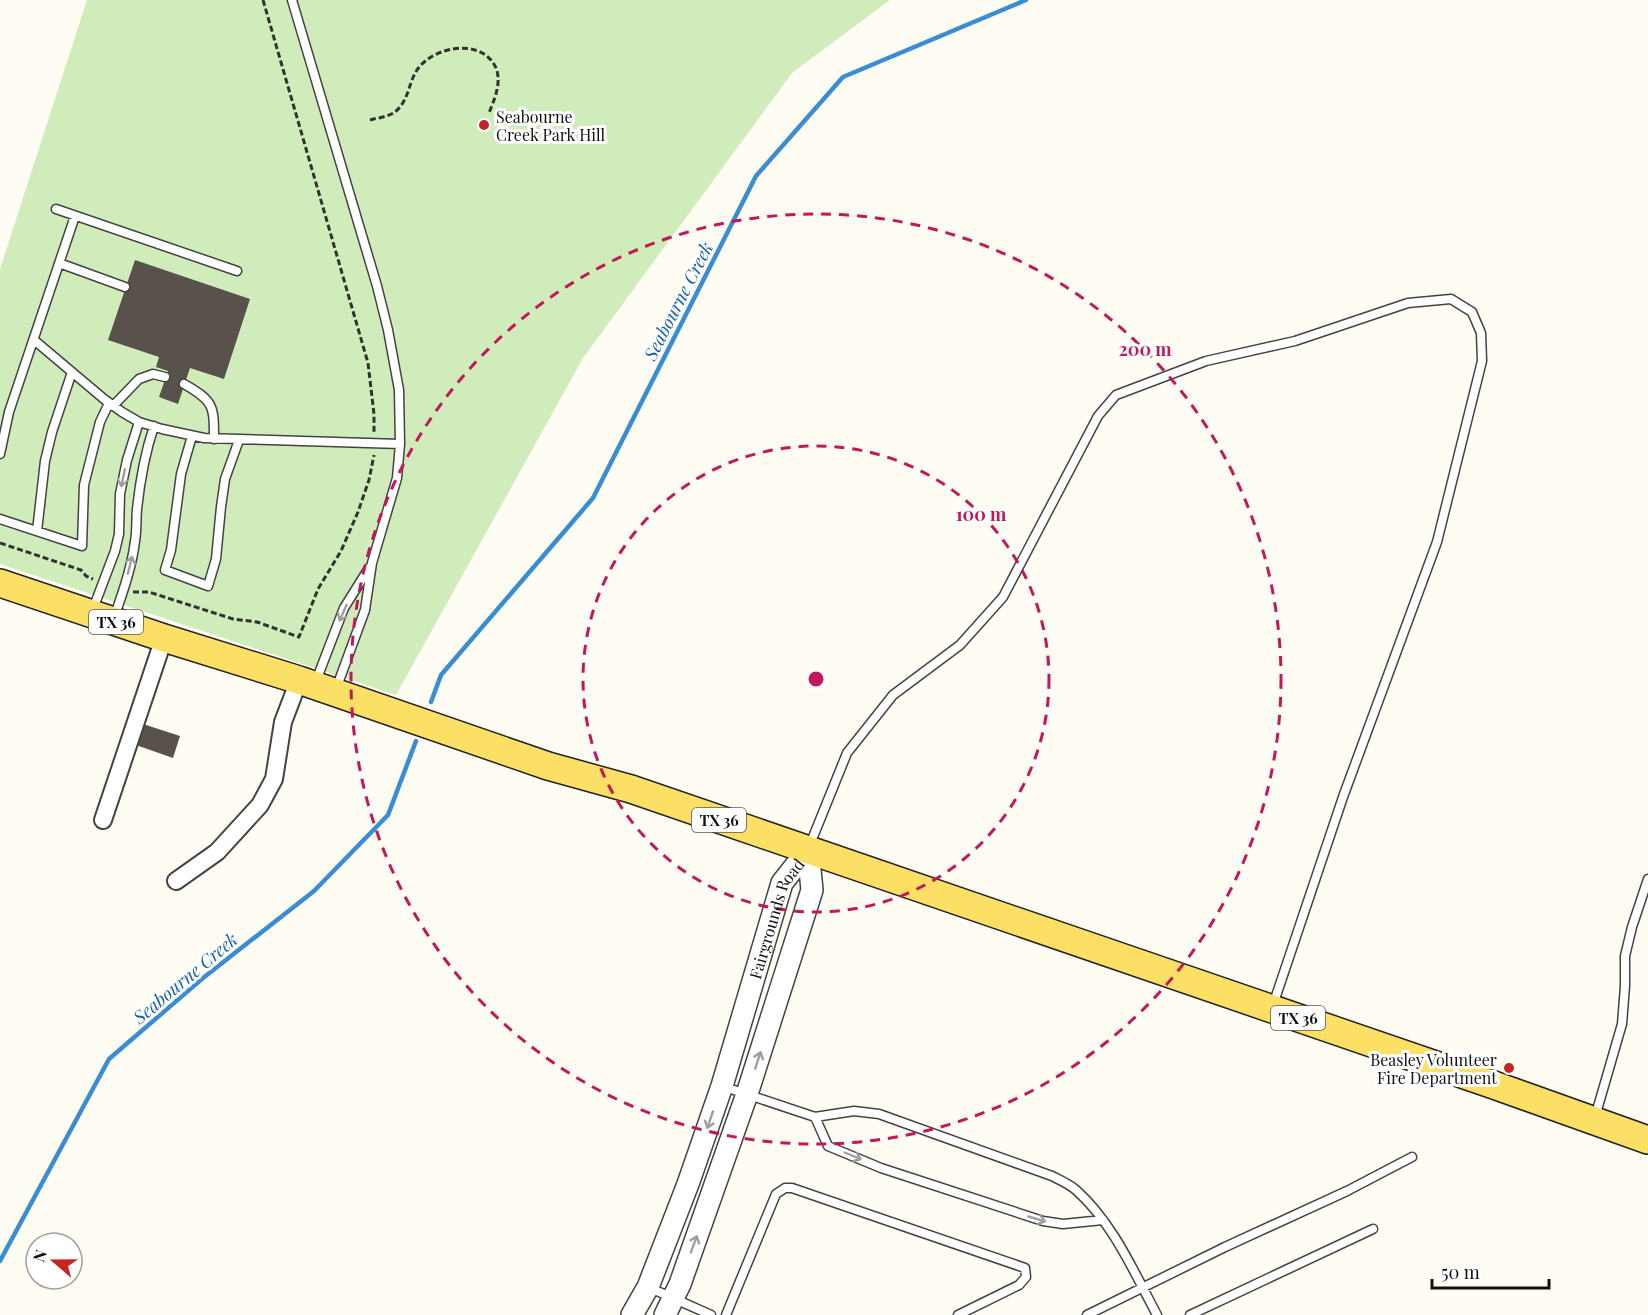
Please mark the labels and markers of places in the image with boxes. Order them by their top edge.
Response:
place label: Seabourne Creek Park Hill [496,106,606,145]
marker: Seabourne Creek Park Hill [477,118,491,132]
centre of rings [806,669,826,689]
place label: Beasley Volunteer Fire Department [1370,1049,1497,1088]
marker: Beasley Volunteer Fire Department [1502,1061,1516,1075]

